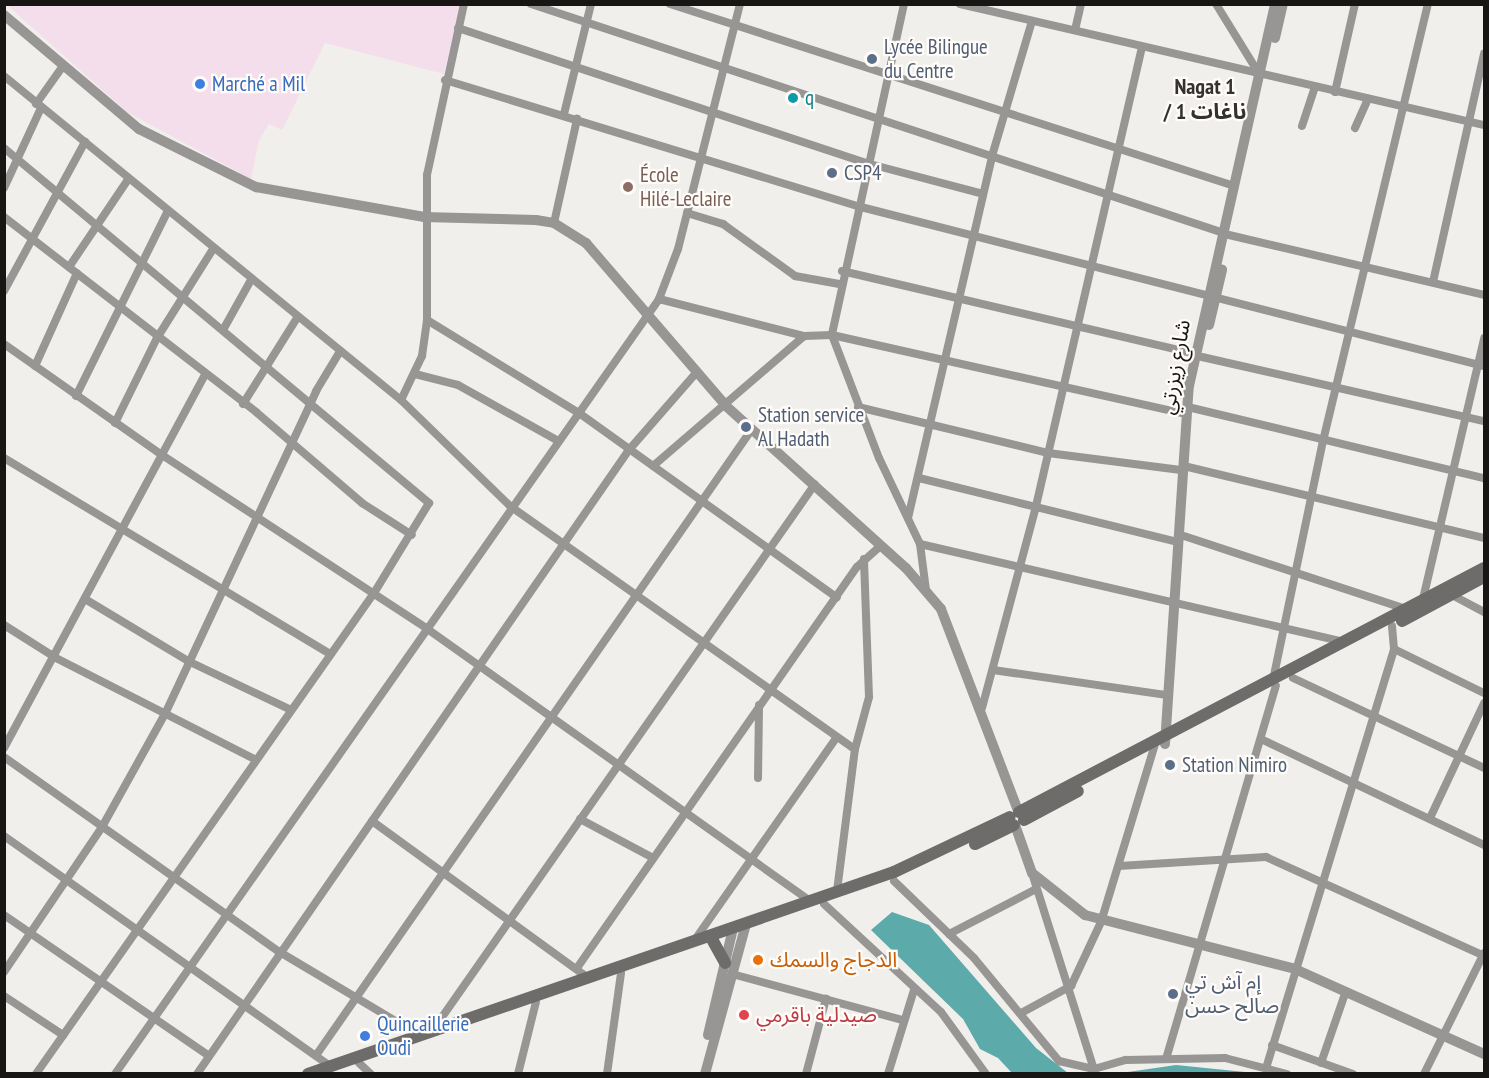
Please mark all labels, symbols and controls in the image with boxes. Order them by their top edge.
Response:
place label: Lycée Bilingue du Centre [884,34,988,84]
marker: Lycée Bilingue du Centre [865,52,879,66]
place label: Marché a Mil [212,71,305,97]
district label: Nagat 1 / ناغات 1 [1164,73,1246,124]
marker: Marché a Mil [193,77,207,91]
place label: q [805,85,814,111]
marker: q [786,91,800,105]
place label: CSP4 [844,160,882,186]
place label: École Hilé-Leclaire [640,162,732,212]
marker: CSP4 [825,166,839,180]
marker: École Hilé-Leclaire [621,180,635,194]
street label: شارع زيزرتي [1154,318,1196,416]
place label: Station service Al Hadath [758,402,864,452]
marker: Station service Al Hadath [739,420,753,434]
place label: Station Nimiro [1182,752,1287,778]
marker: Station Nimiro [1163,758,1177,772]
place label: الدجاج والسمك [770,947,897,973]
marker: الدجاج والسمك [751,953,765,967]
place label: إم آش تي صالح حسن [1185,969,1279,1019]
marker: إم آش تي صالح حسن [1166,987,1180,1001]
place label: صيدلية باقرمي [756,1002,877,1028]
marker: صيدلية باقرمي [737,1008,751,1022]
place label: Quincaillerie Oudi [377,1011,469,1061]
marker: Quincaillerie Oudi [358,1029,372,1043]

